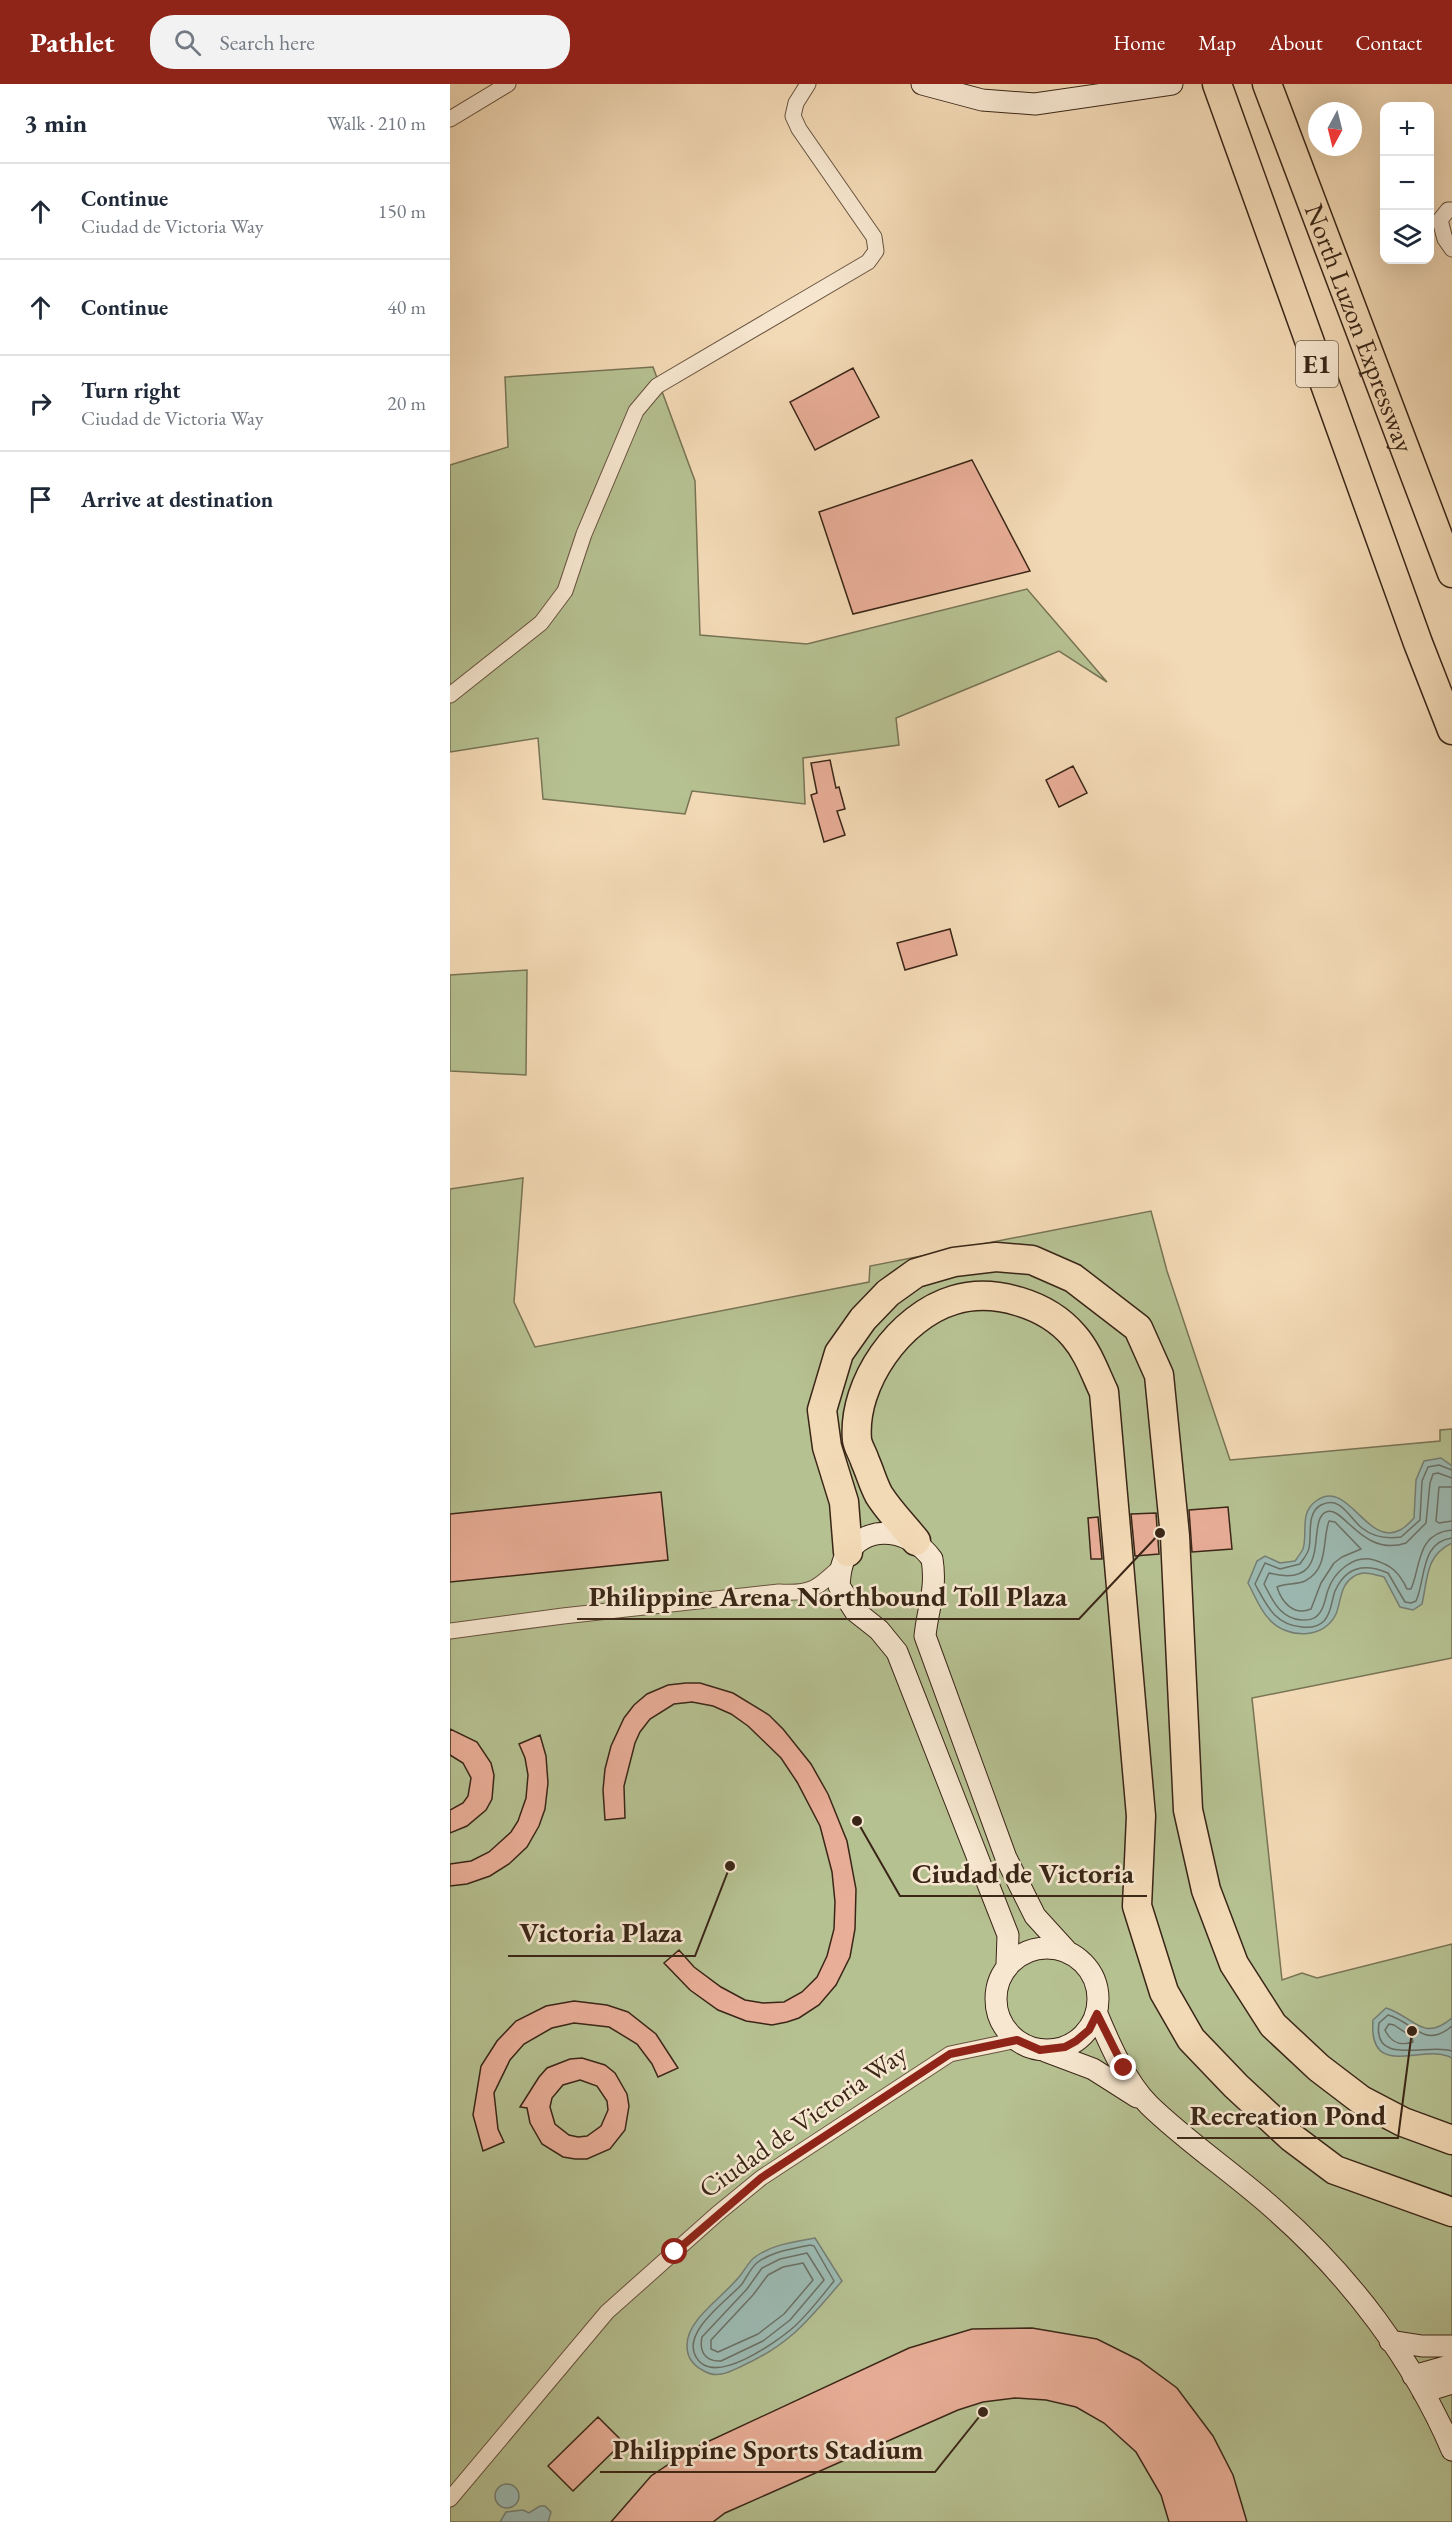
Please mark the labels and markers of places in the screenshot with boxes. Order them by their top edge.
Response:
callout: Philippine Arena Northbound Toll Plaza [577,1573,1079,1619]
callout: Ciudad de Victoria [900,1850,1147,1896]
callout: Victoria Plaza [508,1910,695,1956]
callout: Recreation Pond [1177,2092,1398,2138]
callout: Philippine Sports Stadium [600,2426,935,2472]

